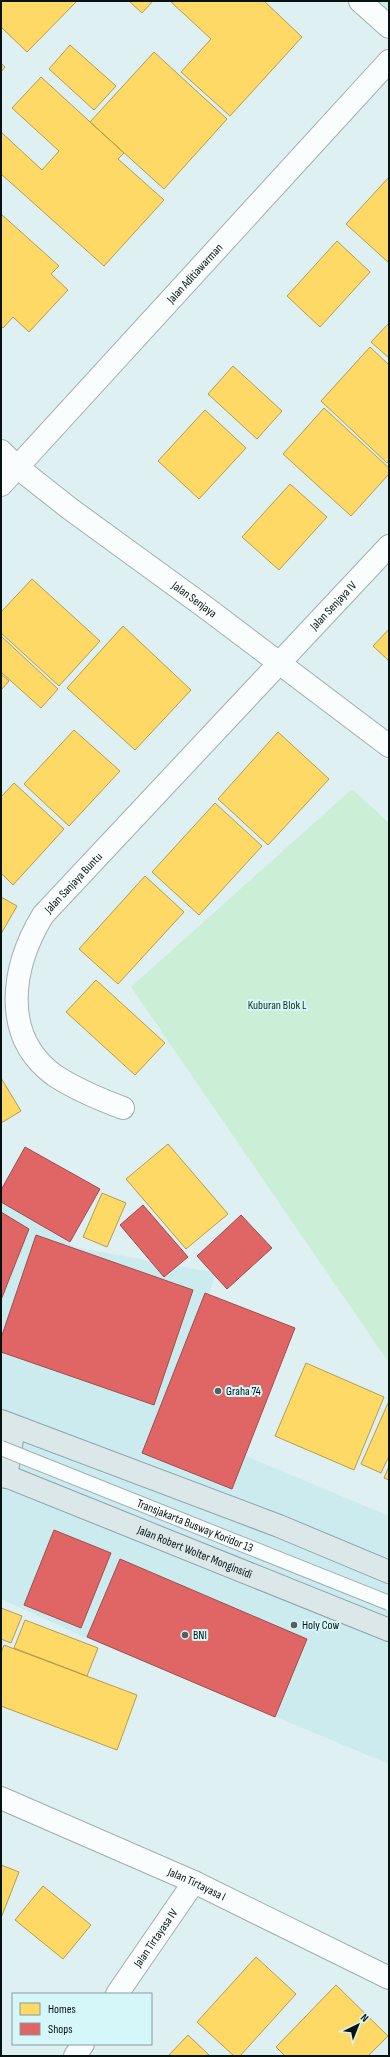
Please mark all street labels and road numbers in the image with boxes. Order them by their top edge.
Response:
street label: Jalan Aditiawarman [163,240,226,307]
street label: Jalan Senjaya [168,577,220,621]
street label: Jalan Senjaya IV [306,577,360,634]
street label: Jalan Sanjaya Buntu [40,849,105,917]
street label: Transjakarta Busway Koridor 13 [135,1496,255,1555]
street label: Jalan Robert Wolter Monginsidi [134,1522,254,1582]
street label: Jalan Tirtayasa I [165,1864,228,1904]
street label: Jalan Tirtayasa IV [130,1905,181,1971]

